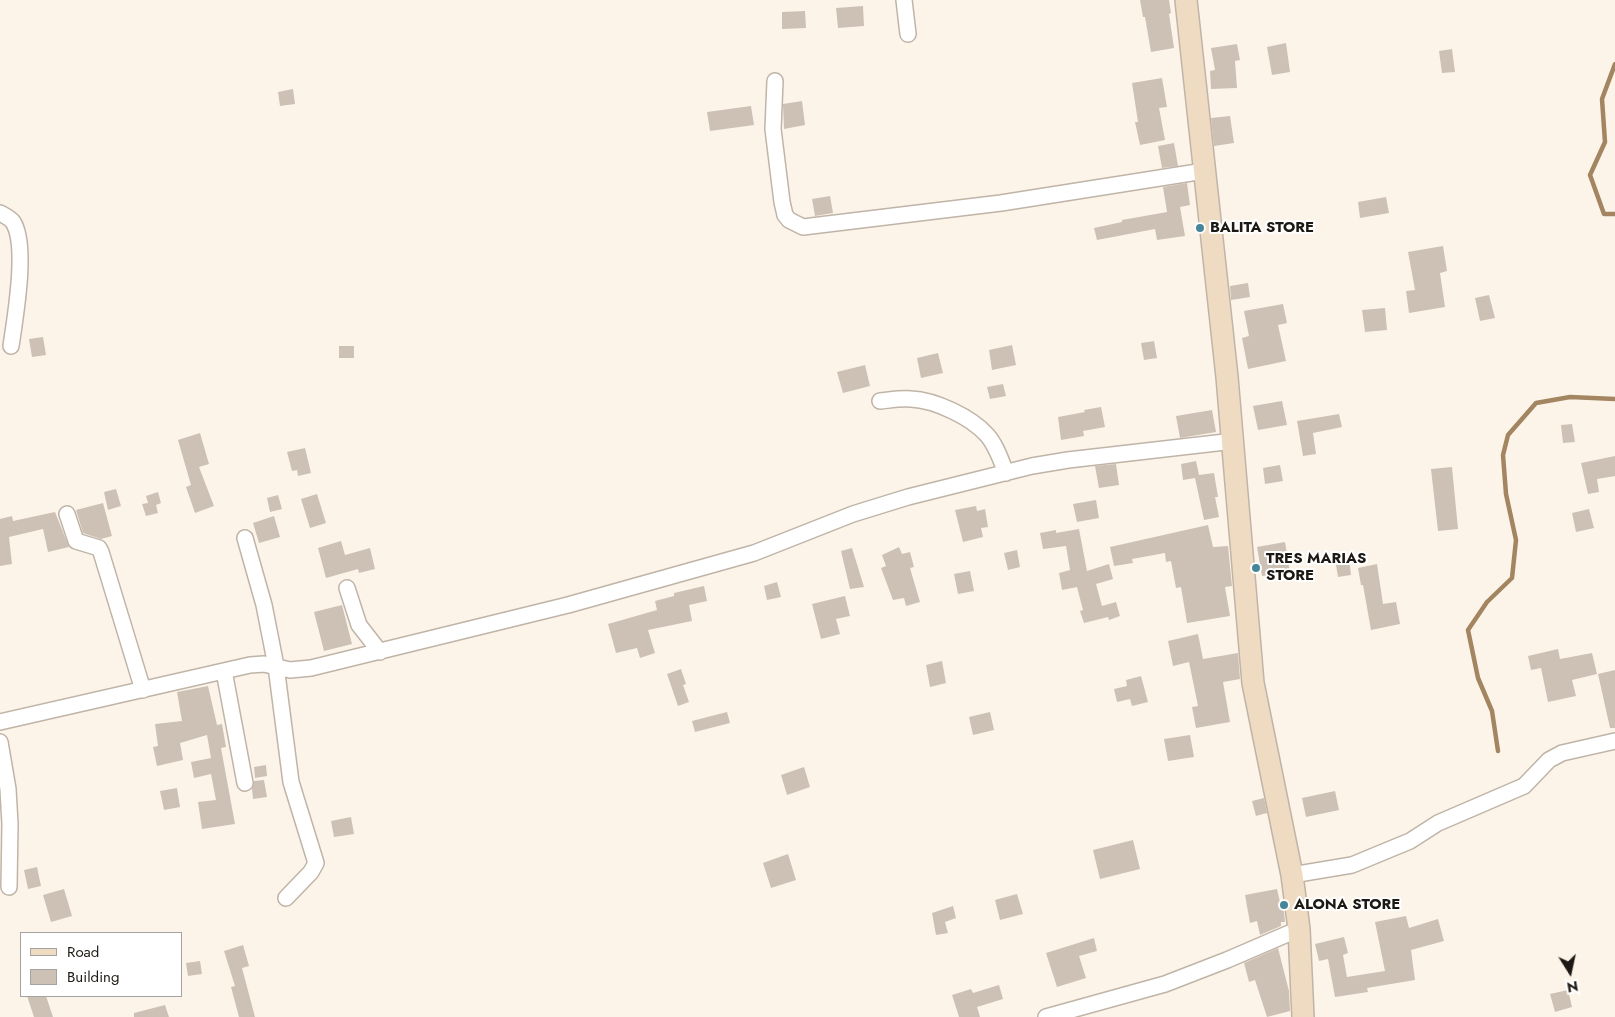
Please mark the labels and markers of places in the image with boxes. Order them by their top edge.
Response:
place label: BALITA STORE [1210,219,1314,237]
marker: BALITA STORE [1194,222,1206,234]
place label: TRES MARIAS STORE [1266,550,1366,585]
marker: TRES MARIAS STORE [1250,562,1262,574]
place label: ALONA STORE [1294,896,1400,914]
marker: ALONA STORE [1278,899,1290,911]

